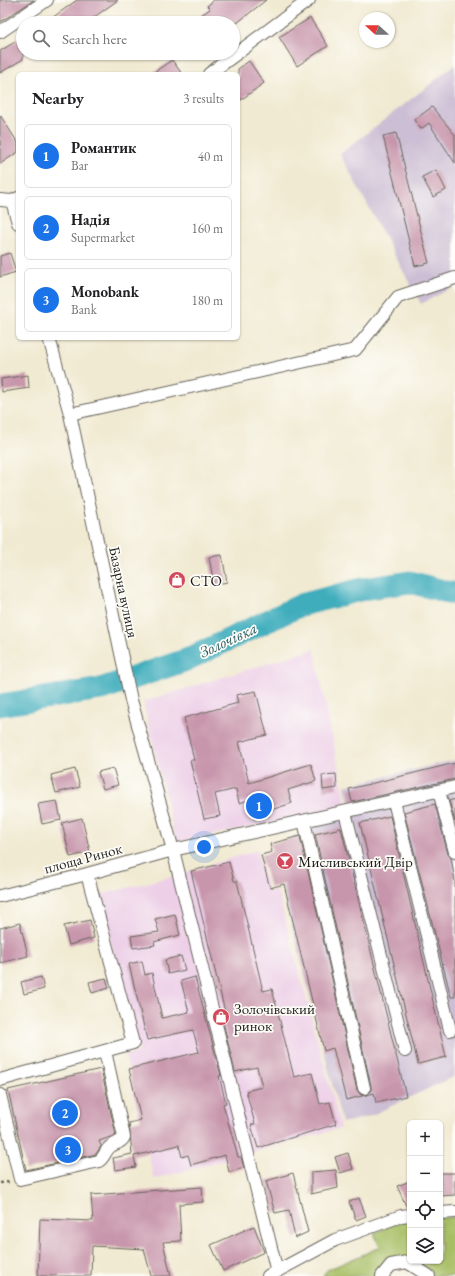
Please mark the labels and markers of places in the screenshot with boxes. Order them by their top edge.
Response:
shop icon: СТО [167,570,187,590]
place label: СТО [190,571,222,590]
pin: 1 [246,791,272,821]
bar icon: Мисливський Двір [275,851,295,871]
place label: Мисливський Двір [298,852,413,871]
place label: Золочівський ринок [234,999,315,1035]
shop icon: Золочівський ринок [211,1007,231,1027]
pin: 2 [52,1098,78,1128]
pin: 3 [55,1135,81,1165]

